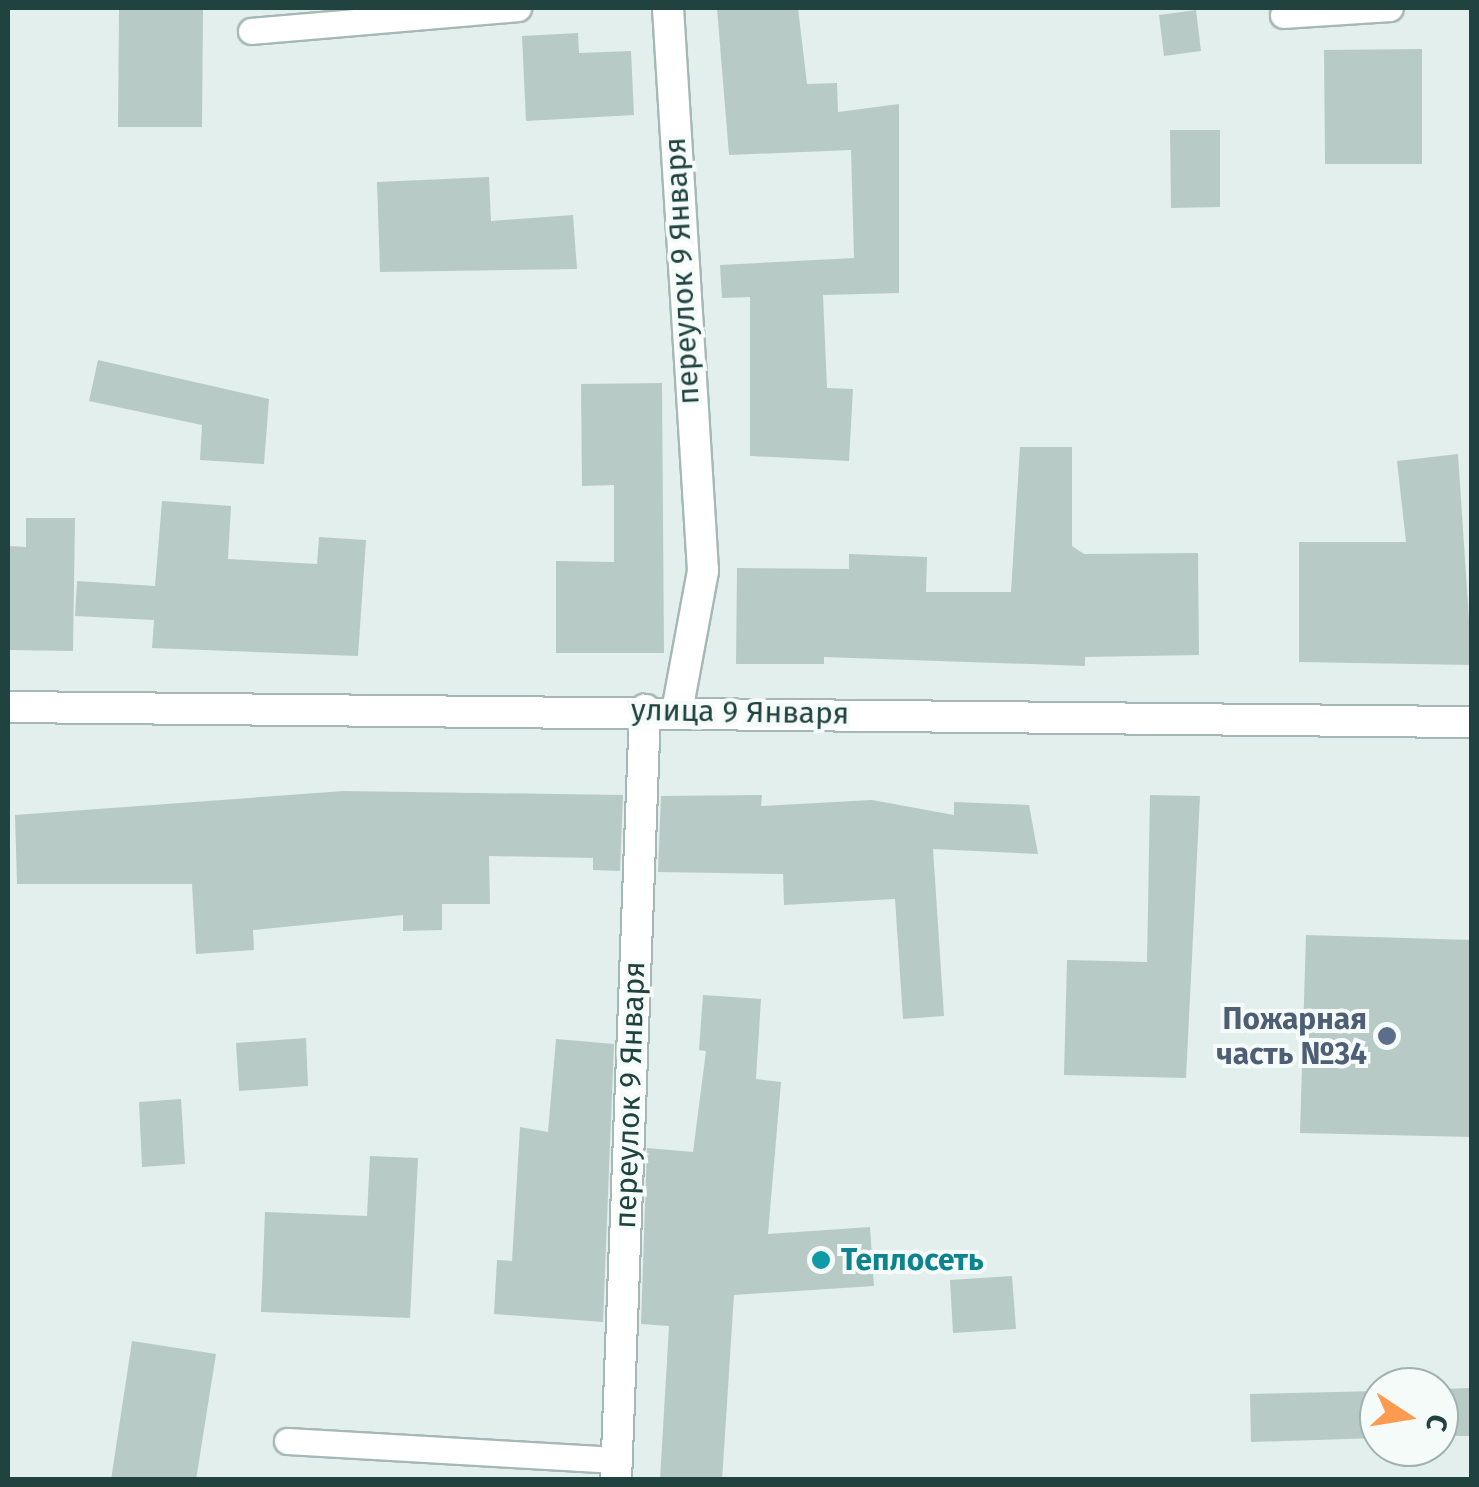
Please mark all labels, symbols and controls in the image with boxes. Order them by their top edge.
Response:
street label: переулок 9 Января [657,136,707,406]
street label: улица 9 Января [631,692,849,732]
street label: переулок 9 Января [607,961,653,1229]
place label: Пожарная часть №34 [1216,1001,1367,1072]
marker: Пожарная часть №34 [1376,1025,1398,1047]
place label: Теплосеть [841,1242,984,1278]
marker: Теплосеть [810,1249,832,1271]
north arrow [1359,1367,1459,1467]
text: С [1419,1412,1455,1434]

